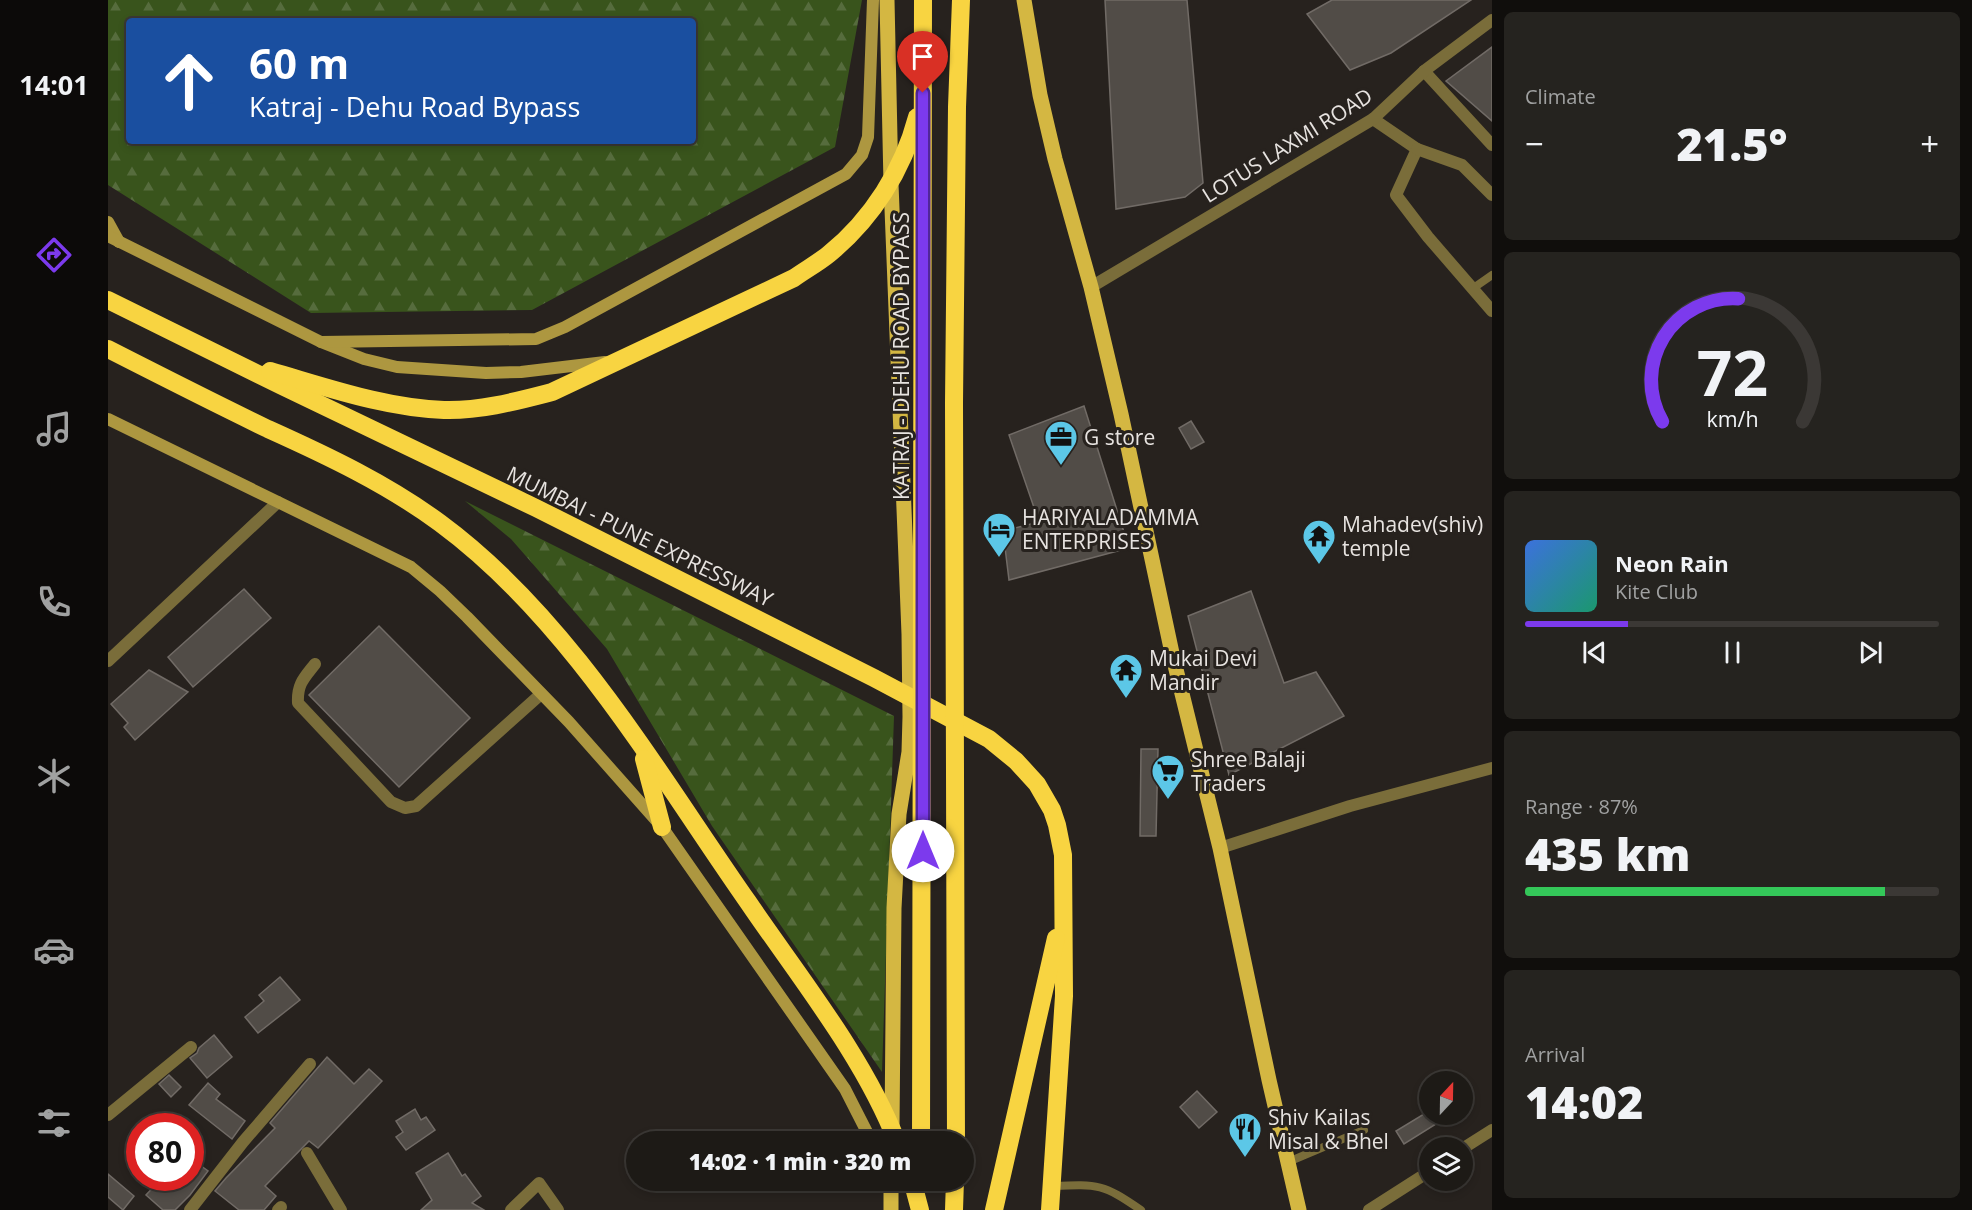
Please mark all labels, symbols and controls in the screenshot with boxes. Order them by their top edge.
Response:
pin [897,31,948,93]
text: 60 m [249,34,349,91]
icon: arrive [906,40,939,73]
icon: ahead [150,42,228,120]
text: 14:01 [19,66,89,103]
street label: LOTUS LAXMI ROAD [1197,81,1377,209]
text: Climate [1525,83,1596,110]
text: Katraj - Dehu Road Bypass [249,88,580,125]
text: 21.5° [1676,113,1788,174]
text: − [1525,121,1544,166]
text: + [1920,121,1939,166]
street label: KATRAJ - DEHU ROAD BYPASS [887,212,915,500]
icon: directions [33,234,75,276]
text: 72 [1696,330,1768,415]
text: km/h [1706,405,1758,434]
icon: music [33,408,75,450]
office icon: G store [1043,419,1079,466]
place label: G store [1084,423,1155,451]
street label: MUMBAI - PUNE EXPRESSWAY [502,459,778,613]
place label: HARIYALADAMMA ENTERPRISES [1022,503,1199,555]
place label: Mahadev(shiv) temple [1342,510,1483,562]
hotel icon: HARIYALADAMMA ENTERPRISES [981,511,1017,558]
temple icon: Mahadev(shiv) temple [1301,518,1337,565]
text: Neon Rain [1615,548,1729,578]
text: Kite Club [1615,578,1698,605]
icon: phone [33,581,75,623]
icon: previous [1578,636,1611,669]
icon: pause [1716,636,1749,669]
icon: next [1854,636,1887,669]
place label: Mukai Devi Mandir [1149,644,1257,696]
temple icon: Mukai Devi Mandir [1108,652,1144,699]
place label: Shree Balaji Traders [1191,745,1306,797]
supermarket icon: Shree Balaji Traders [1150,753,1186,800]
icon: climate [33,755,75,797]
text: Range · 87% [1525,793,1638,820]
position arrow [891,819,955,883]
text: 435 km [1525,823,1690,884]
icon: car [33,929,75,971]
text: Arrival [1525,1041,1585,1068]
north arrow [1419,1071,1473,1125]
map controls [1419,1071,1473,1191]
text: 14:02 [1525,1071,1643,1132]
icon: filters [33,1102,75,1144]
place label: Shiv Kailas Misal & Bhel [1268,1103,1389,1155]
restaurant icon: Shiv Kailas Misal & Bhel [1227,1111,1263,1158]
speed limit sign: 80 [126,1113,204,1191]
button: layers [1419,1137,1473,1191]
text: 14:02 · 1 min · 320 m [689,1146,911,1176]

